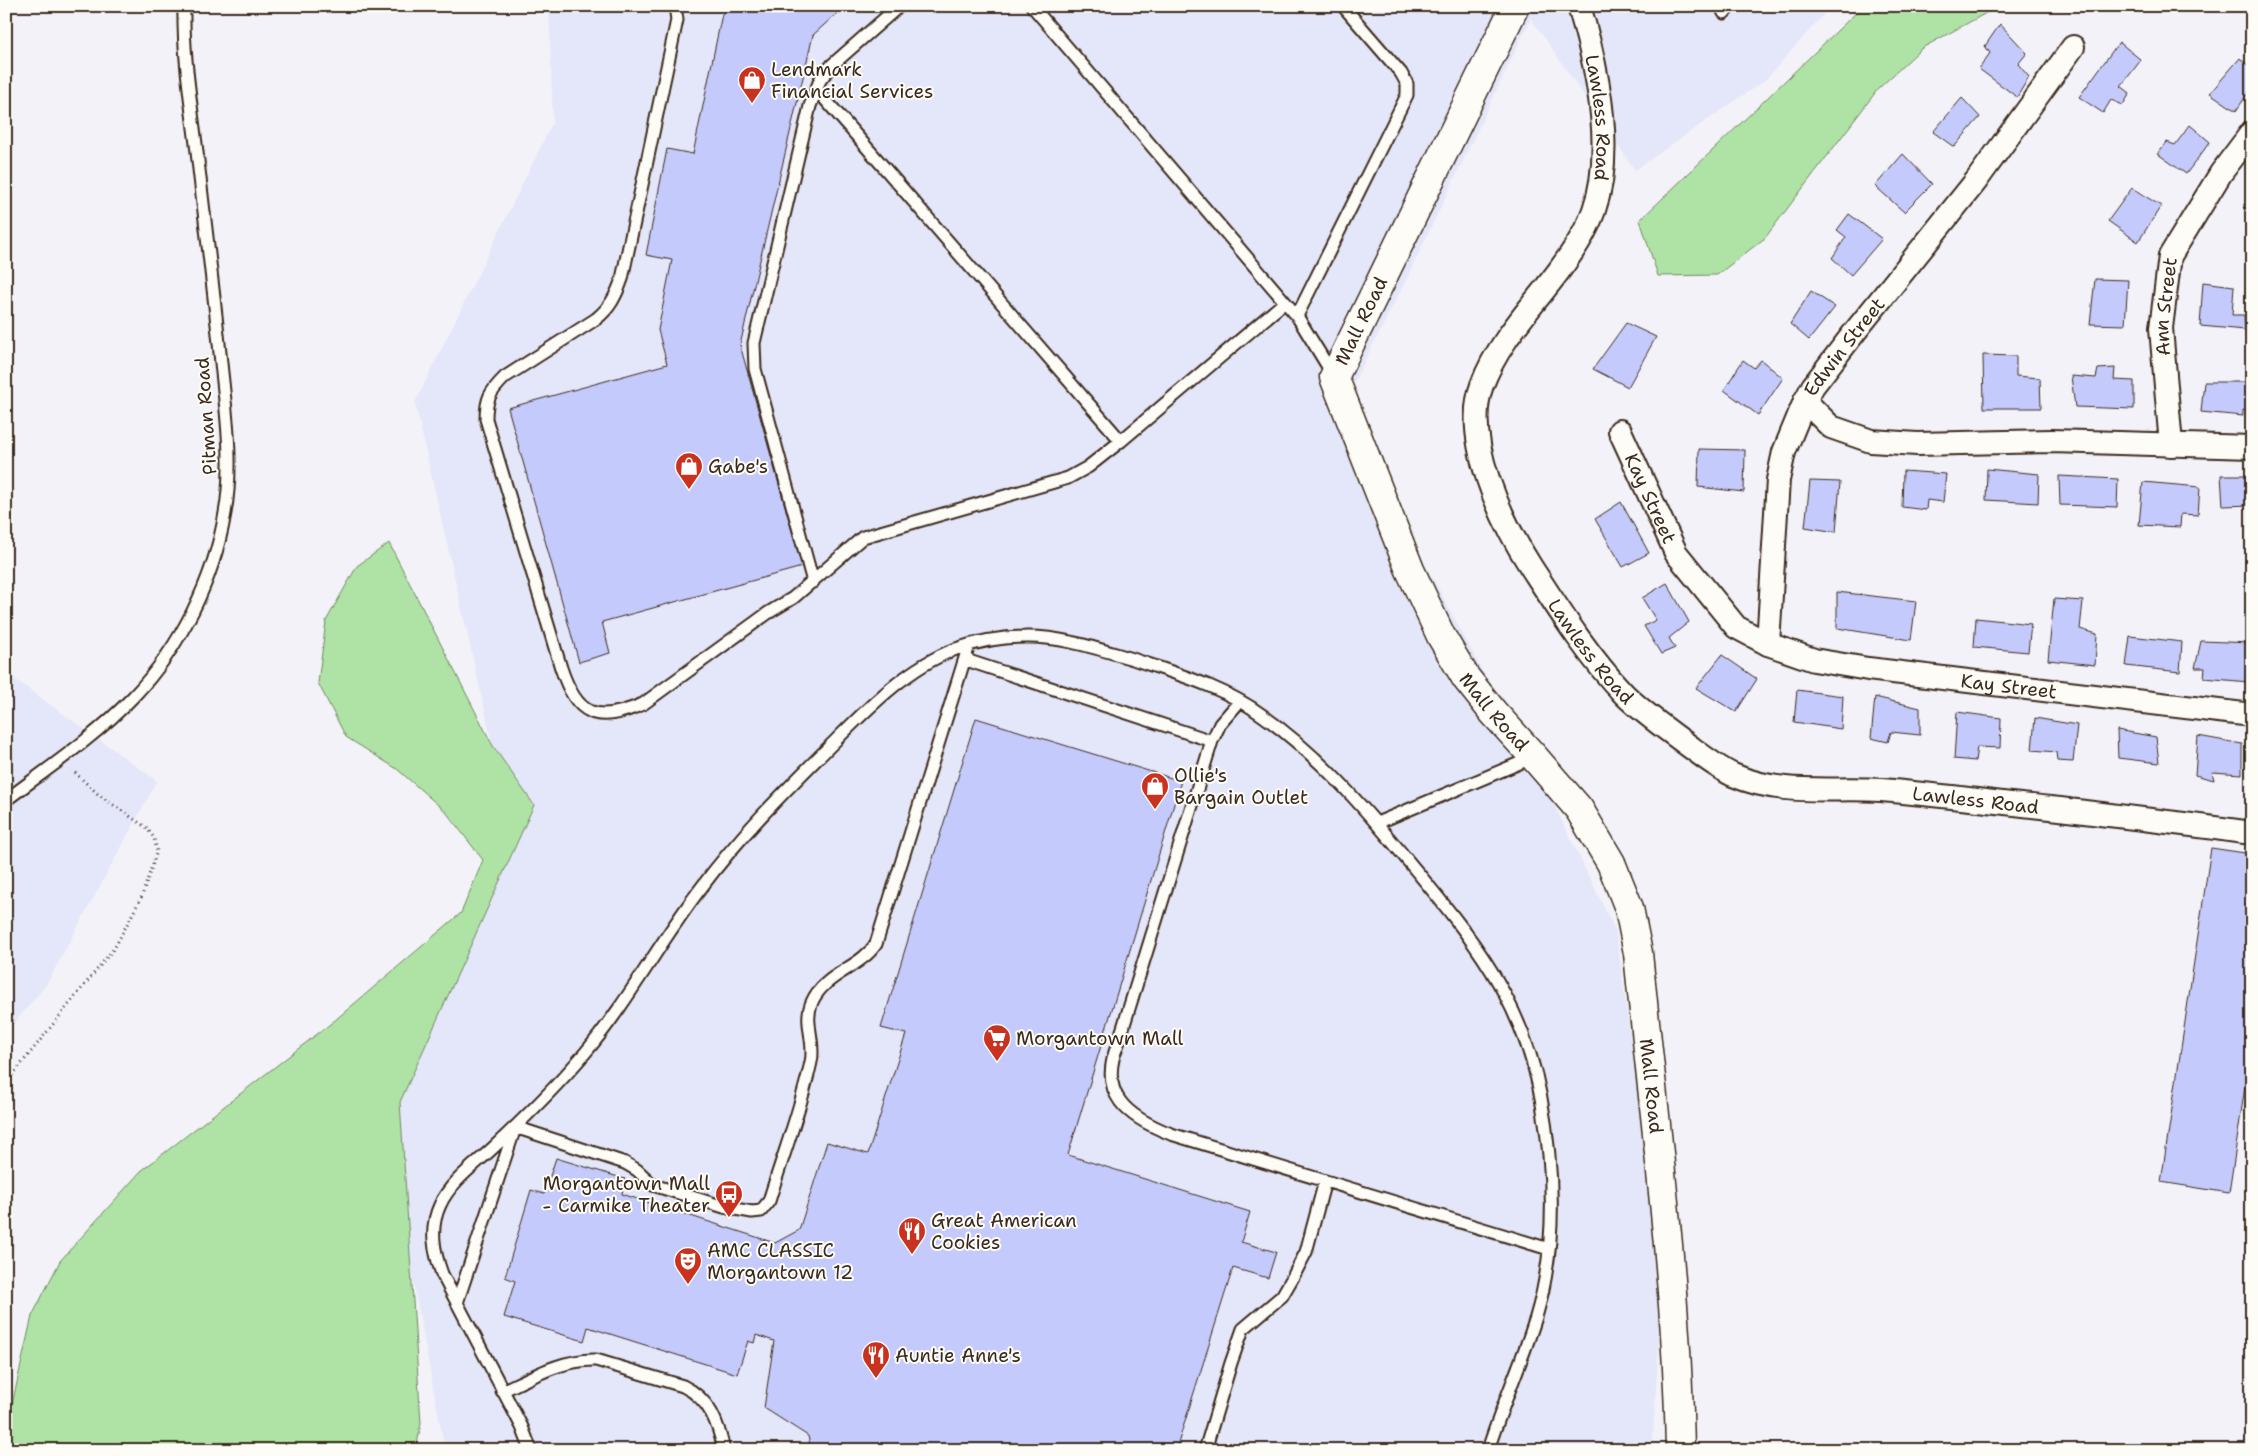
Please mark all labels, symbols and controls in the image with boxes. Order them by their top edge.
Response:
street label: Lawless Road [1580,52,1616,182]
place label: Lendmark Financial Services [771,57,934,104]
shop icon: Lendmark Financial Services [737,65,767,104]
street label: Ann Street [2148,256,2182,357]
street label: Mall Road [1329,273,1393,369]
street label: Edwin Street [1798,292,1890,400]
street label: Pitman Road [189,356,223,476]
street label: Kay Street [1619,449,1682,547]
shop icon: Gabe's [674,451,704,490]
place label: Gabe's [708,454,768,479]
street label: Lawless Road [1543,594,1639,710]
street label: Mall Road [1454,667,1535,756]
street label: Kay Street [1959,668,2058,704]
place label: Ollie's Bargain Outlet [1174,763,1308,810]
shop icon: Ollie's Bargain Outlet [1140,771,1170,810]
street label: Lawless Road [1911,780,2040,819]
supermarket icon: Morgantown Mall [982,1023,1012,1062]
place label: Morgantown Mall [1016,1026,1184,1051]
street label: Mall Road [1634,1037,1669,1135]
place label: Morgantown Mall - Carmike Theater [542,1171,710,1218]
bus stop icon: Morgantown Mall - Carmike Theater [714,1179,744,1218]
place label: Great American Cookies [931,1208,1077,1255]
restaurant icon: Great American Cookies [897,1216,927,1255]
place label: AMC CLASSIC Morgantown 12 [707,1238,853,1285]
theatre icon: AMC CLASSIC Morgantown 12 [673,1246,703,1285]
restaurant icon: Auntie Anne's [861,1340,891,1379]
place label: Auntie Anne's [895,1343,1021,1368]

